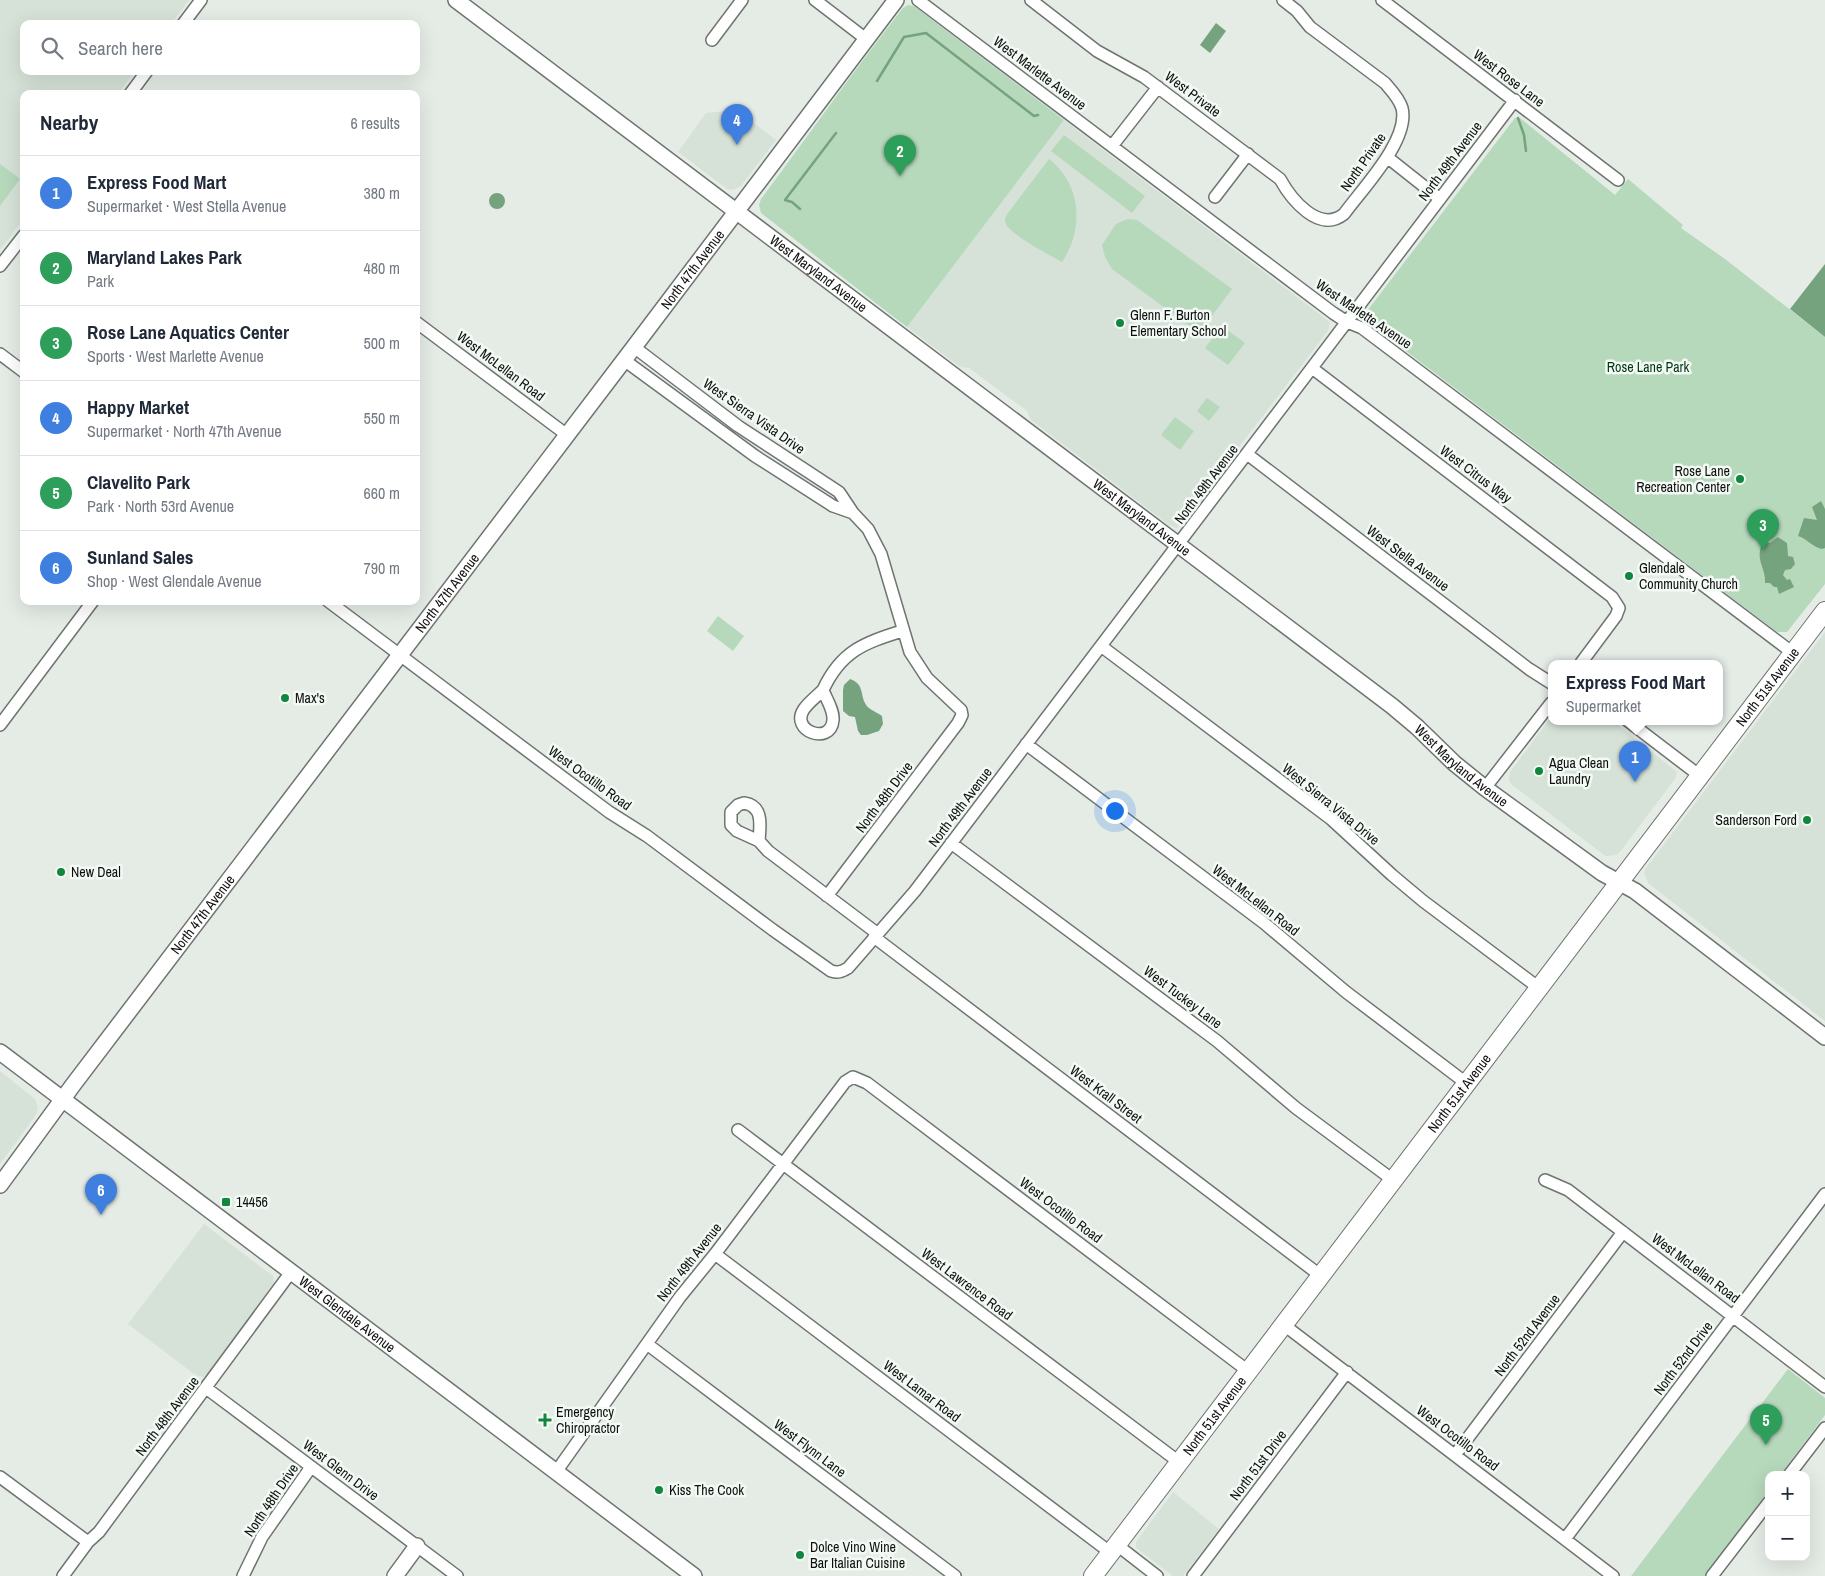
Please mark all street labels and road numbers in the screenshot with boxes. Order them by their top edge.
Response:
street label: West Marlette Avenue [990,32,1090,114]
street label: West Rose Lane [1470,45,1548,111]
street label: West Private [1161,67,1225,121]
street label: North 49th Avenue [1414,118,1486,204]
street label: North Private [1336,129,1390,195]
street label: North 47th Avenue [657,226,728,313]
street label: West Maryland Avenue [766,231,871,316]
street label: West Marlette Avenue [1313,275,1415,353]
street label: West McLellan Road [453,327,549,405]
street label: West Sierra Vista Drive [700,374,808,458]
street label: North 49th Avenue [1170,441,1242,527]
street label: West Citrus Way [1436,441,1516,507]
street label: West Maryland Avenue [1089,475,1194,560]
street label: West Stella Avenue [1363,521,1453,595]
street label: North 47th Avenue [411,550,483,636]
street label: North 51st Avenue [1732,644,1803,730]
street label: West Maryland Avenue [1411,721,1512,811]
street label: West Ocotillo Road [545,742,635,814]
street label: North 48th Drive [851,758,917,836]
street label: West Sierra Vista Drive [1279,759,1383,849]
street label: North 49th Avenue [924,764,996,850]
street label: West McLellan Road [1209,860,1303,940]
street label: North 47th Avenue [167,871,239,958]
street label: West Tuckey Lane [1140,962,1226,1032]
street label: North 51st Avenue [1424,1050,1495,1136]
street label: West Krall Street [1066,1061,1146,1127]
street label: West Ocotillo Road [1016,1173,1106,1247]
street label: North 49th Avenue [653,1219,725,1305]
street label: West McLellan Road [1648,1229,1744,1307]
street label: West Lawrence Road [918,1244,1016,1324]
street label: West Glendale Avenue [295,1272,399,1356]
street label: North 52nd Avenue [1490,1290,1564,1380]
street label: North 52nd Drive [1650,1318,1716,1398]
street label: West Lamar Road [880,1356,964,1426]
street label: North 48th Avenue [131,1373,203,1459]
street label: North 51st Avenue [1179,1373,1250,1459]
street label: West Ocotillo Road [1413,1401,1503,1475]
street label: West Flynn Lane [770,1415,850,1481]
street label: North 51st Drive [1226,1426,1290,1504]
street label: West Glenn Drive [299,1436,383,1504]
street label: North 48th Drive [240,1460,302,1540]

